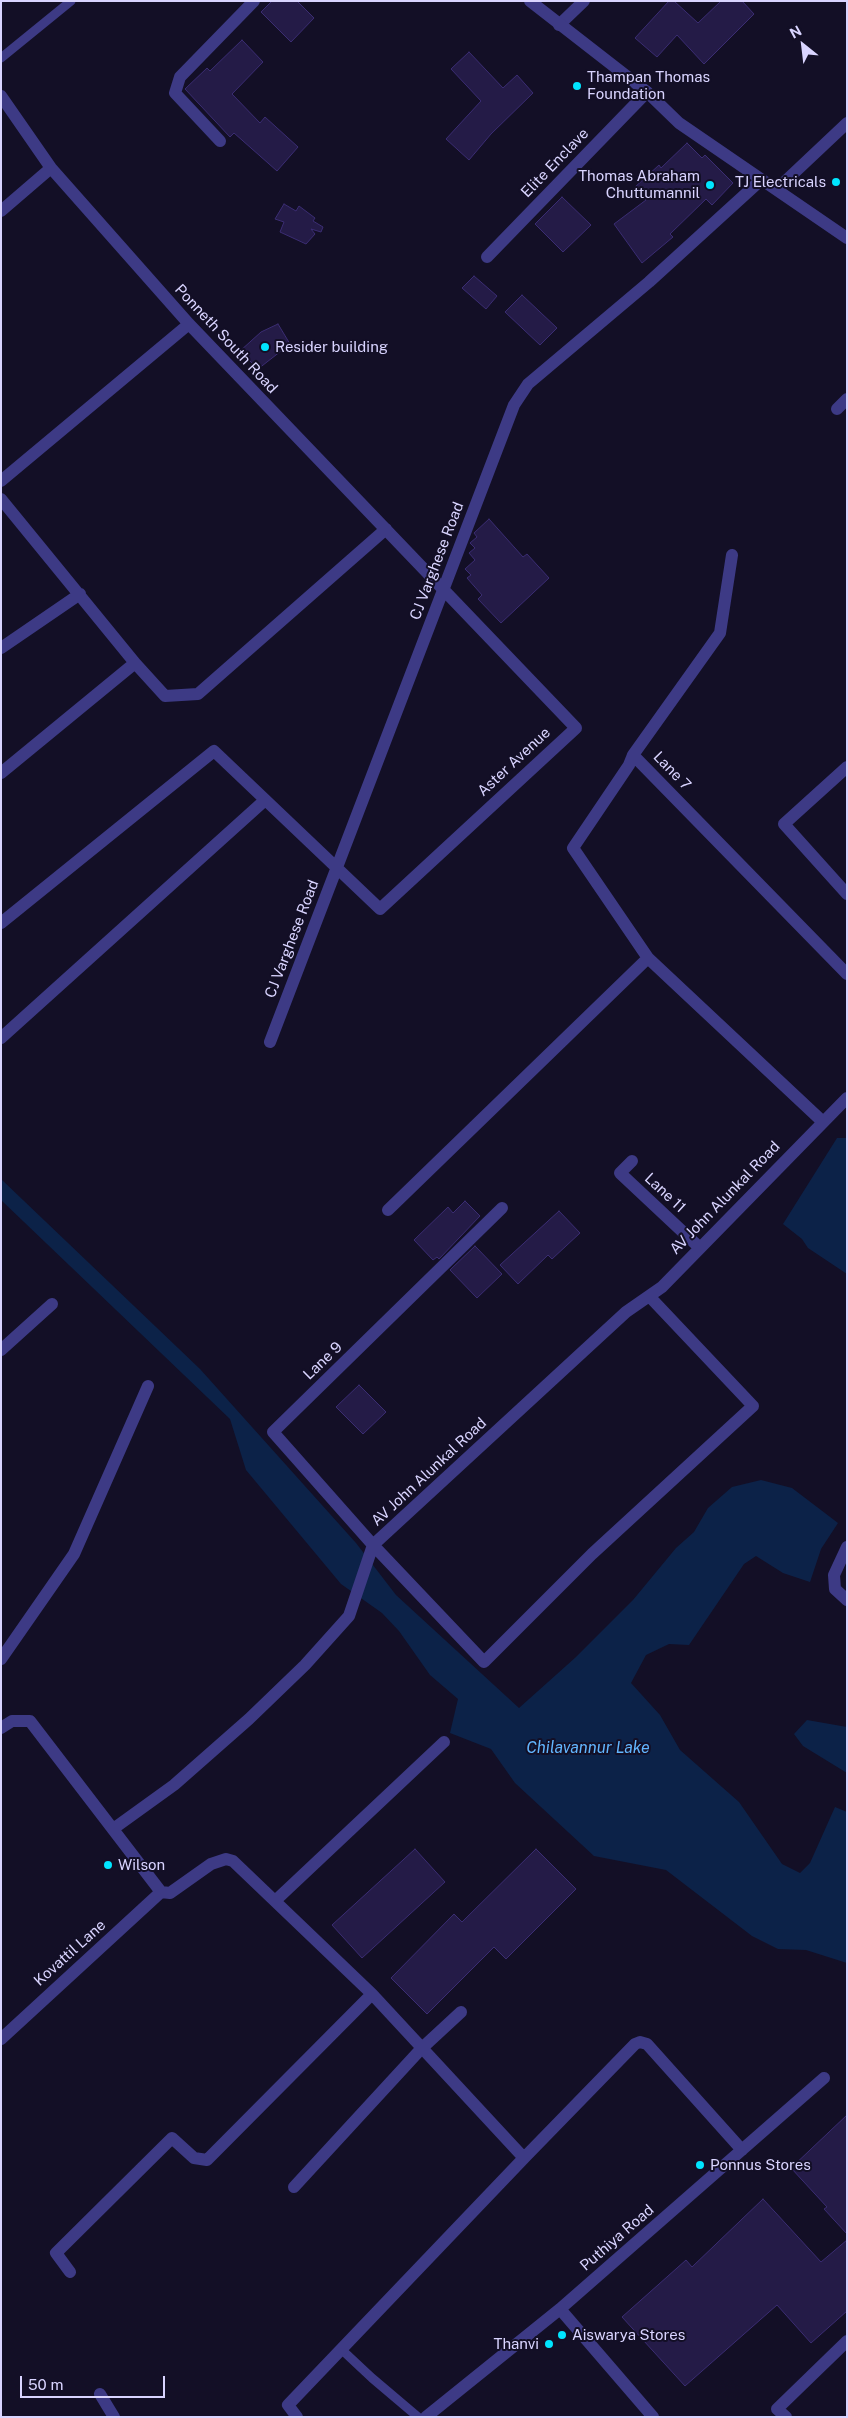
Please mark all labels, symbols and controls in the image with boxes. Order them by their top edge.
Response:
north arrow [778,20,828,70]
text: N [787,22,804,42]
place label: Thampan Thomas Foundation [587,68,710,103]
marker: Thampan Thomas Foundation [571,80,583,92]
street label: Elite Enclave [518,125,592,201]
place label: Thomas Abraham Chuttumannil [578,167,700,202]
place label: TJ Electricals [735,173,826,191]
marker: TJ Electricals [830,176,842,188]
marker: Thomas Abraham Chuttumannil [704,179,716,191]
street label: Ponneth South Road [171,281,281,397]
place label: Resider building [275,338,388,356]
marker: Resider building [259,341,271,353]
street label: CJ Varghese Road [406,500,468,622]
street label: Aster Avenue [474,724,554,800]
street label: Lane 7 [649,748,695,794]
street label: CJ Varghese Road [261,878,323,1000]
street label: AV John Alunkal Road [666,1138,784,1258]
street label: Lane 11 [641,1169,689,1217]
street label: Lane 9 [300,1338,346,1384]
street label: AV John Alunkal Road [368,1414,490,1530]
water label: Chilavannur Lake [526,1738,650,1758]
place label: Wilson [118,1856,165,1874]
marker: Wilson [102,1859,114,1871]
street label: Kovattil Lane [30,1916,110,1990]
place label: Ponnus Stores [710,2156,811,2174]
marker: Ponnus Stores [694,2159,706,2171]
street label: Puthiya Road [576,2201,658,2275]
place label: Aiswarya Stores [572,2326,685,2344]
marker: Aiswarya Stores [556,2329,568,2341]
place label: Thanvi [493,2335,539,2353]
marker: Thanvi [543,2338,555,2350]
scale bar [22,2366,168,2398]
text: 50 m [28,2376,63,2393]

